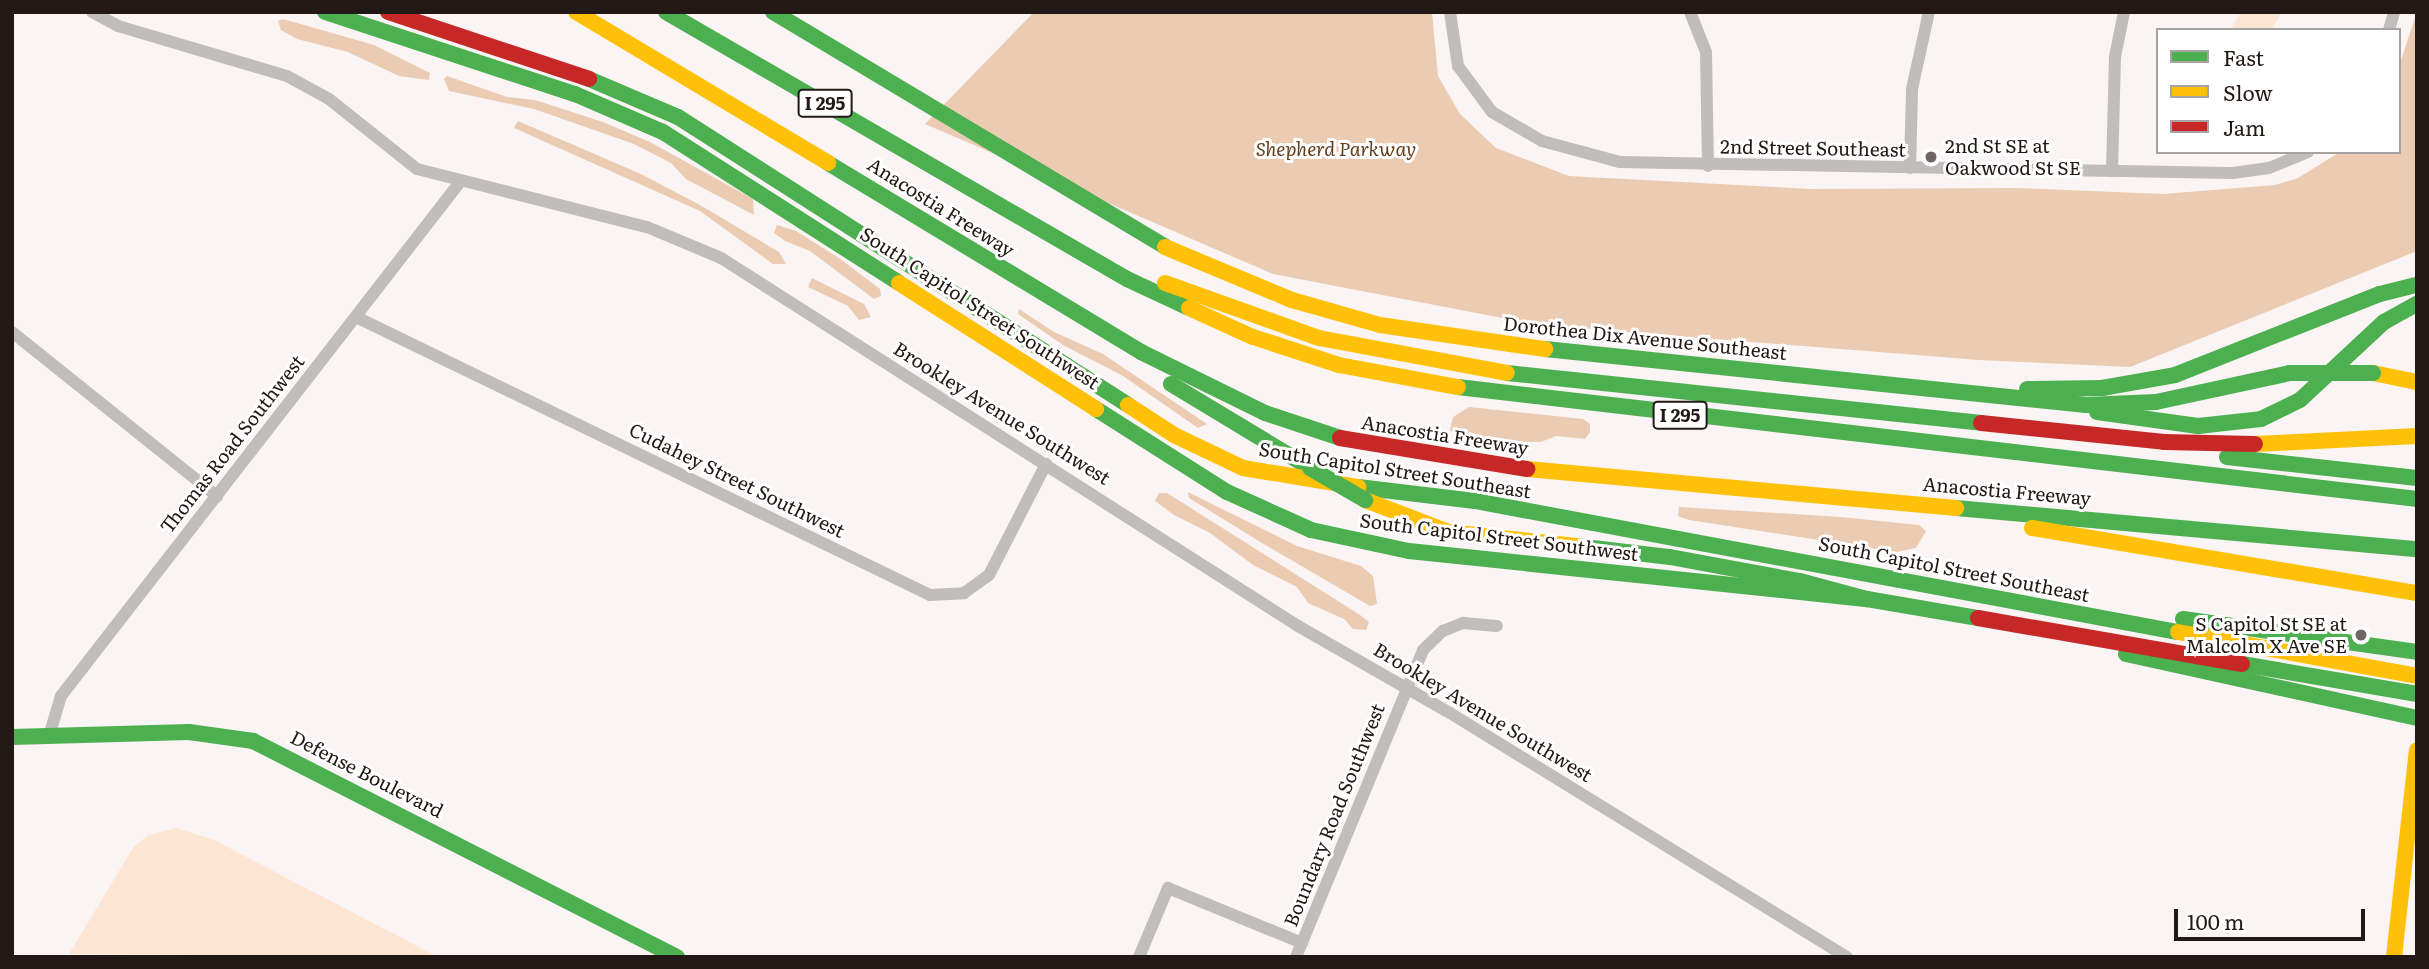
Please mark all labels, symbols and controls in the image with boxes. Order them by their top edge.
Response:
legend [2156,28,2401,154]
text: Fast [2223,41,2264,72]
text: Slow [2223,76,2273,107]
road number: I 295 [797,88,853,118]
text: Jam [2223,111,2265,142]
street label: 2nd Street Southeast [1720,135,1906,161]
place label: 2nd St SE at Oakwood St SE [1945,135,2081,179]
park label: Shepherd Parkway [1256,138,1416,160]
marker: 2nd St SE at Oakwood St SE [1923,149,1939,165]
street label: Anacostia Freeway [863,153,1019,261]
street label: South Capitol Street Southwest [856,222,1104,394]
street label: Dorothea Dix Avenue Southeast [1502,312,1788,364]
street label: Brookley Avenue Southwest [890,337,1114,489]
street label: Thomas Road Southwest [155,350,309,538]
road number: I 295 [1652,400,1708,430]
street label: Anacostia Freeway [1360,411,1530,459]
street label: Cudahey Street Southwest [625,418,849,542]
street label: South Capitol Street Southeast [1257,437,1533,503]
street label: Anacostia Freeway [1922,472,2092,510]
street label: South Capitol Street Southwest [1358,509,1640,565]
street label: South Capitol Street Southeast [1817,532,2091,606]
place label: S Capitol St SE at Malcolm X Ave SE [2186,613,2347,657]
marker: S Capitol St SE at Malcolm X Ave SE [2353,627,2369,643]
street label: Brookley Avenue Southwest [1370,638,1596,786]
street label: Boundary Road Southwest [1279,700,1389,930]
street label: Defense Boulevard [287,726,447,822]
scale bar [2177,895,2368,939]
text: 100 m [2187,905,2244,936]

